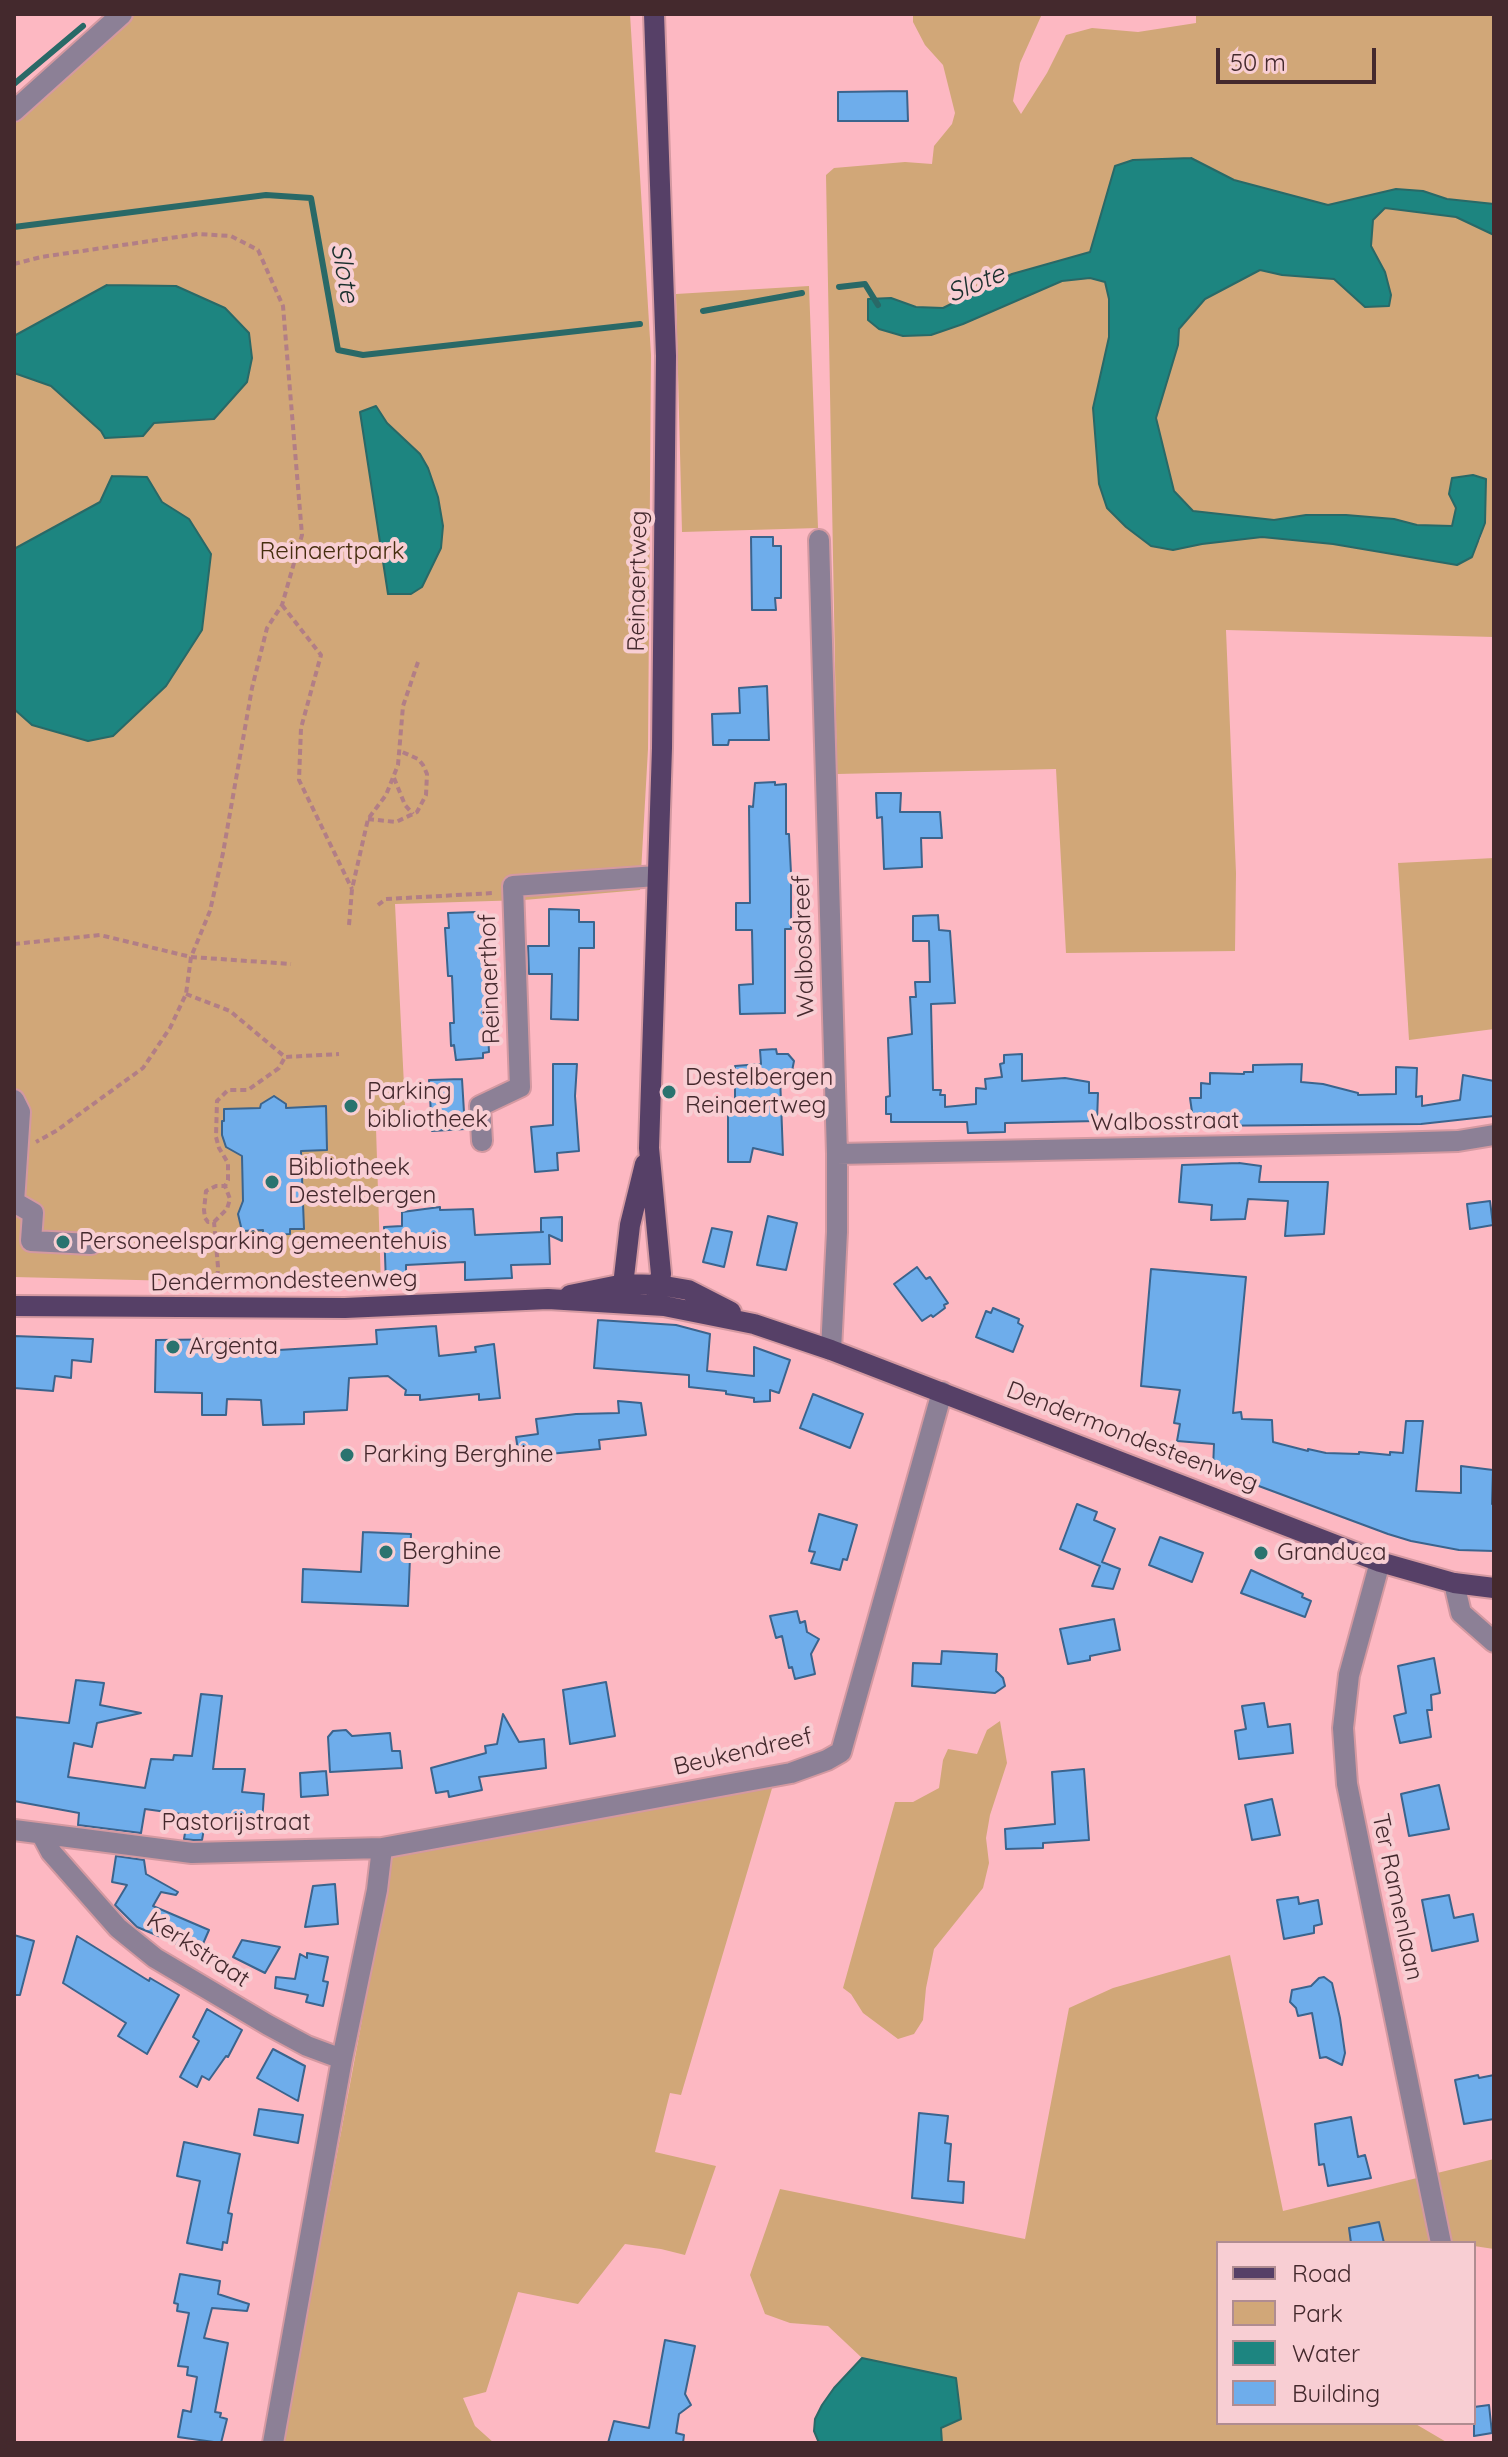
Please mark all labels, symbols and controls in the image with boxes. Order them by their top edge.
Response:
scale bar [1220,32,1380,82]
text: 50 m [1230,47,1286,77]
water label: Slote [323,241,365,305]
water label: Slote [943,258,1009,310]
street label: Reinaertweg [622,510,654,652]
park label: Reinaertpark [259,538,405,566]
street label: Walbosdreef [787,874,821,1018]
street label: Reinaerthof [473,913,507,1045]
place label: Destelbergen Reinaertweg [685,1064,833,1120]
place label: Parking bibliotheek [367,1078,488,1134]
marker: Destelbergen Reinaertweg [660,1083,678,1101]
marker: Parking bibliotheek [342,1097,360,1115]
street label: Walbosstraat [1090,1106,1240,1138]
place label: Bibliotheek Destelbergen [288,1154,436,1210]
marker: Bibliotheek Destelbergen [263,1173,281,1191]
place label: Personeelsparking gemeentehuis [79,1228,447,1256]
marker: Personeelsparking gemeentehuis [54,1233,72,1251]
street label: Dendermondesteenweg [150,1264,418,1298]
place label: Argenta [189,1333,278,1361]
marker: Argenta [164,1338,182,1356]
street label: Dendermondesteenweg [1002,1376,1262,1498]
place label: Parking Berghine [363,1441,554,1469]
marker: Parking Berghine [338,1446,356,1464]
place label: Berghine [402,1538,501,1566]
place label: Granduca [1277,1539,1387,1567]
marker: Berghine [377,1543,395,1561]
marker: Granduca [1252,1544,1270,1562]
street label: Beukendreef [671,1722,815,1782]
street label: Pastorijstraat [161,1809,311,1837]
street label: Ter Ramenlaan [1365,1811,1429,1983]
street label: Kerkstraat [141,1906,255,1994]
legend [1216,2241,1476,2425]
text: Road [1292,2258,1352,2288]
text: Park [1292,2298,1343,2328]
text: Water [1292,2338,1360,2368]
text: Building [1292,2378,1380,2408]

